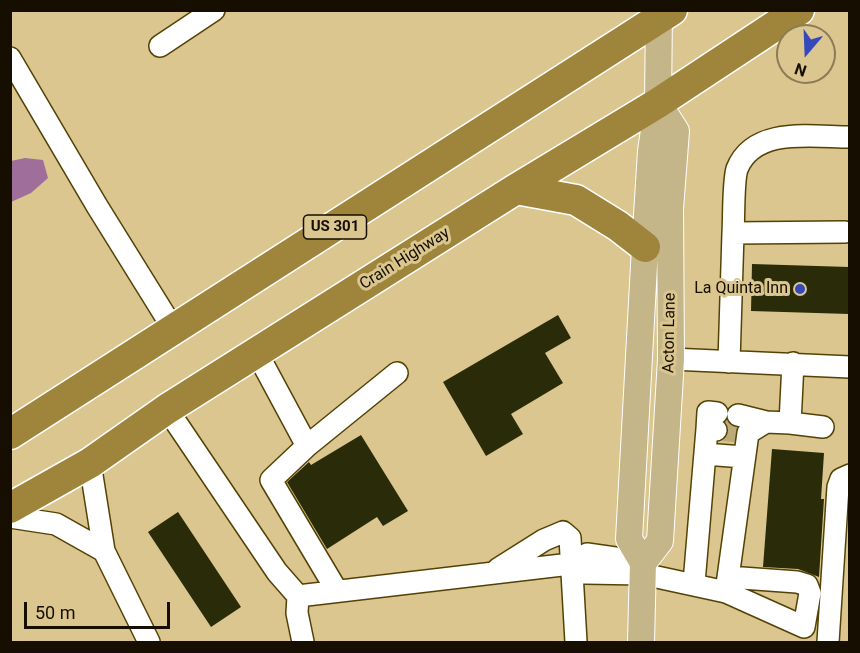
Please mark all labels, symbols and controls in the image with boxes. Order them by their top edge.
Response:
north arrow [776,24,836,84]
text: N [792,59,809,80]
road number: US 301 [304,215,366,239]
street label: Crain Highway [357,224,453,294]
place label: La Quinta Inn [694,279,788,299]
marker: La Quinta Inn [793,282,807,296]
street label: Acton Lane [660,293,680,373]
scale bar [27,590,172,628]
text: 50 m [35,602,75,623]

